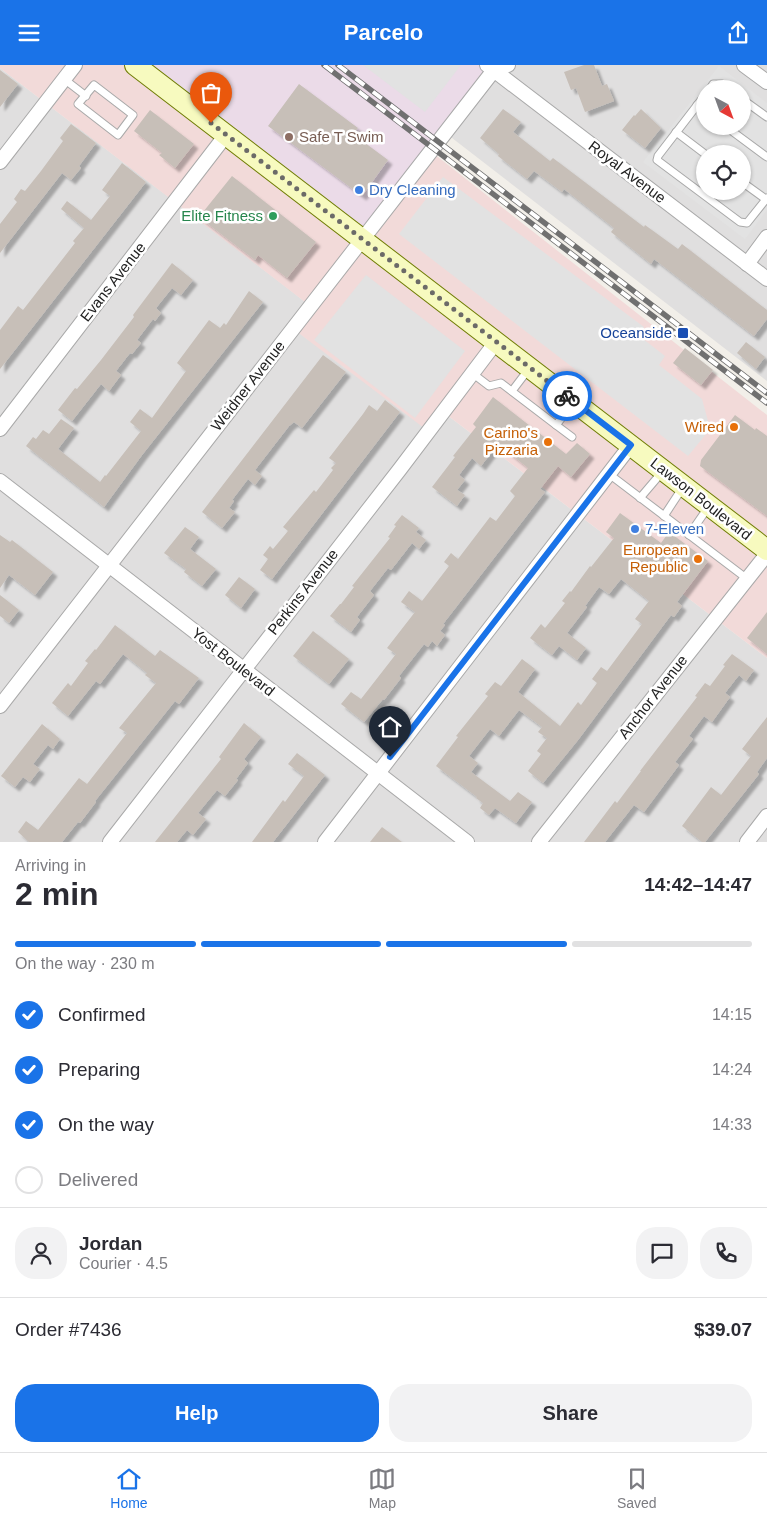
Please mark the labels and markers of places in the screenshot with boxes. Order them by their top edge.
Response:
pin [190,72,232,123]
place label: Safe T Swim [299,128,383,145]
marker: Safe T Swim [283,131,295,143]
place label: Dry Cleaning [369,181,456,198]
marker: Dry Cleaning [353,184,365,196]
place label: Elite Fitness [181,207,263,224]
marker: Elite Fitness [267,210,279,222]
place label: Oceanside [600,324,672,341]
marker: Oceanside [676,326,690,340]
place label: Wired [685,418,724,435]
marker: Wired [728,421,740,433]
place label: Carino's Pizzaria [483,424,539,458]
marker: Carino's Pizzaria [542,436,554,448]
place label: 7-Eleven [645,520,704,537]
marker: 7-Eleven [629,523,641,535]
place label: European Republic [623,541,688,575]
marker: European Republic [692,553,704,565]
pin [369,706,411,757]

